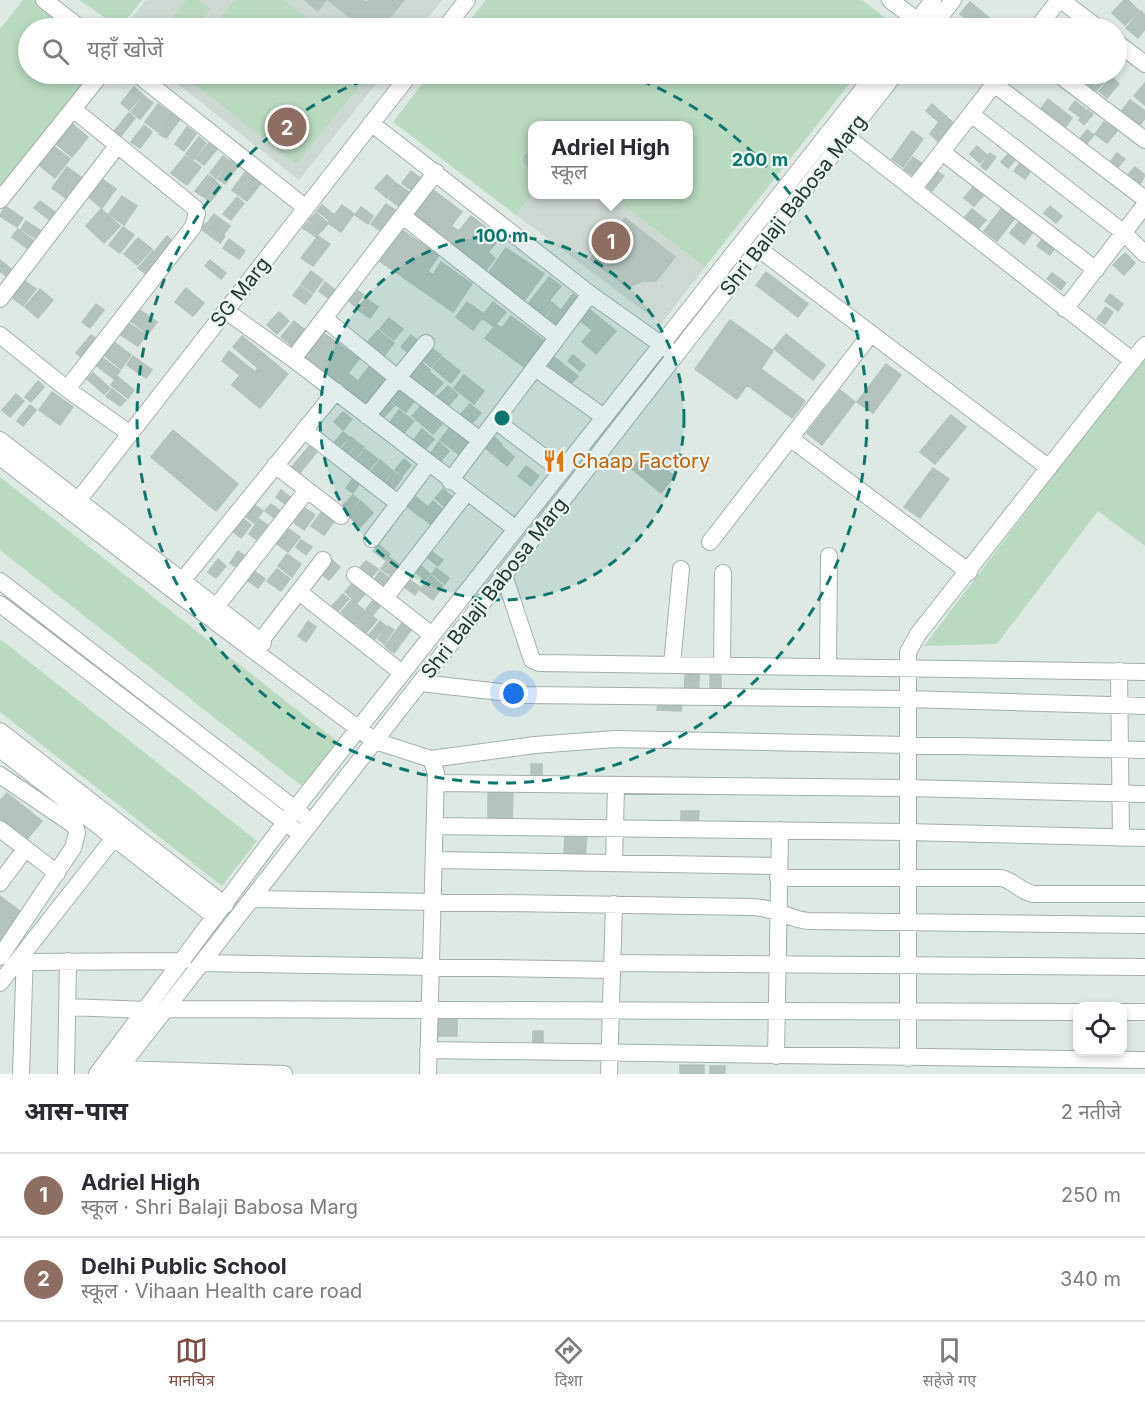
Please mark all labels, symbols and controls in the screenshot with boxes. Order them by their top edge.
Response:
search box [18,18,1127,84]
icon: search [39,35,72,68]
text: यहाँ खोजें [87,36,163,62]
pin: 2 [268,104,306,150]
street label: Shri Balaji Babosa Marg [715,110,871,300]
popup [528,121,693,199]
text: Adriel High [551,134,670,160]
text: 200 m [732,149,788,170]
text: स्कूल [551,160,588,184]
pin: 1 [592,218,630,264]
text: 100 m [476,225,528,246]
street label: SG Marg [205,252,275,332]
centre of rings [492,408,512,428]
restaurant icon: Chaap Factory [541,448,567,474]
place label: Chaap Factory [572,449,710,473]
street label: Shri Balaji Babosa Marg [416,493,572,683]
your location [499,679,528,708]
map controls [1073,1002,1127,1056]
button: locate [1073,1002,1127,1056]
text: आस-पास [24,1095,128,1126]
text: 2 नतीजे [1061,1100,1121,1124]
text: Adriel High [81,1169,200,1195]
text: 1 [39,1183,48,1207]
text: 250 m [1061,1183,1121,1207]
text: स्कूल · Shri Balaji Babosa Marg [81,1195,358,1219]
text: Delhi Public School [81,1253,287,1279]
text: 2 [37,1267,50,1291]
text: 340 m [1060,1267,1121,1291]
text: स्कूल · Vihaan Health care road [81,1279,362,1303]
tab: मानचित्र [169,1334,215,1393]
tab: दिशा [552,1334,585,1393]
tab: सहेजे गए [923,1334,976,1393]

